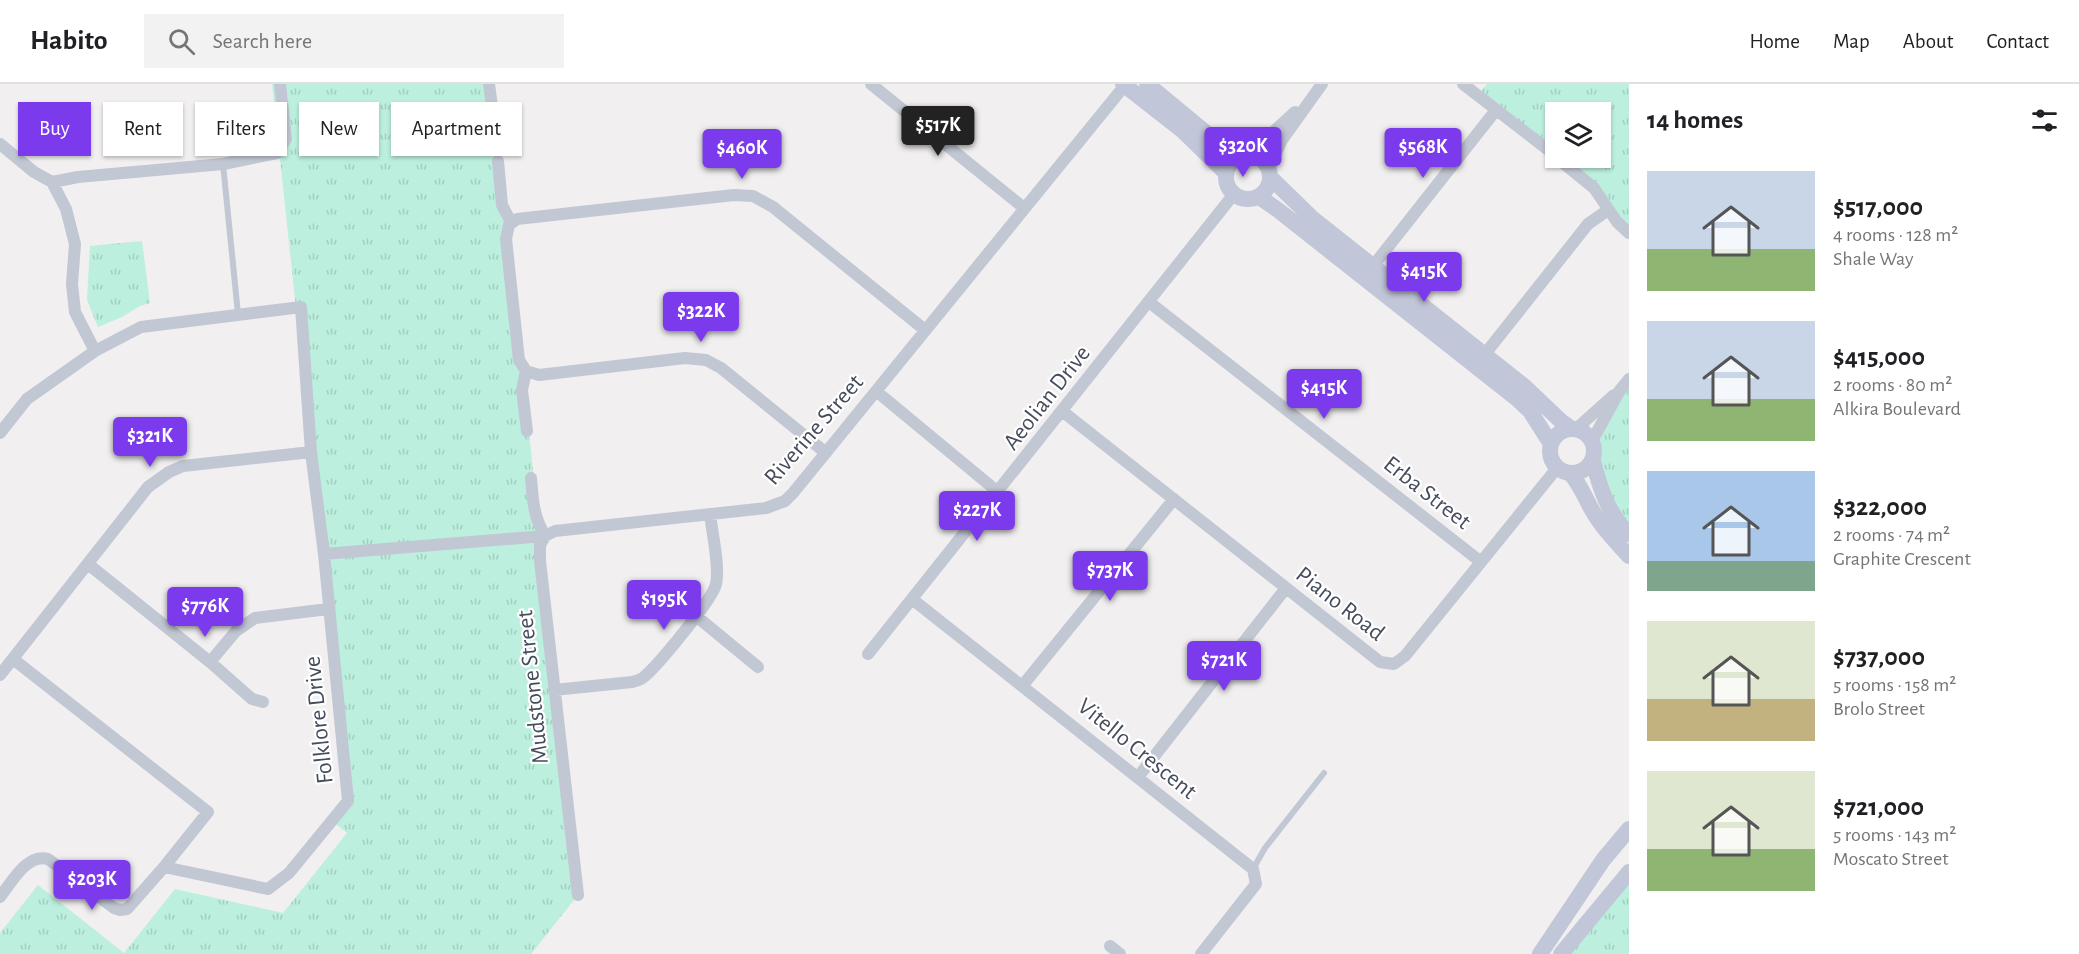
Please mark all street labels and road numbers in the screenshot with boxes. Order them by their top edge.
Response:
street label: Aeolian Drive [999,341,1095,455]
street label: Riverine Street [760,370,868,490]
street label: Erba Street [1379,452,1475,534]
street label: Piano Road [1291,562,1389,646]
street label: Mudstone Street [513,608,553,765]
street label: Folklore Drive [300,655,338,785]
street label: Vitello Crescent [1073,694,1201,804]

